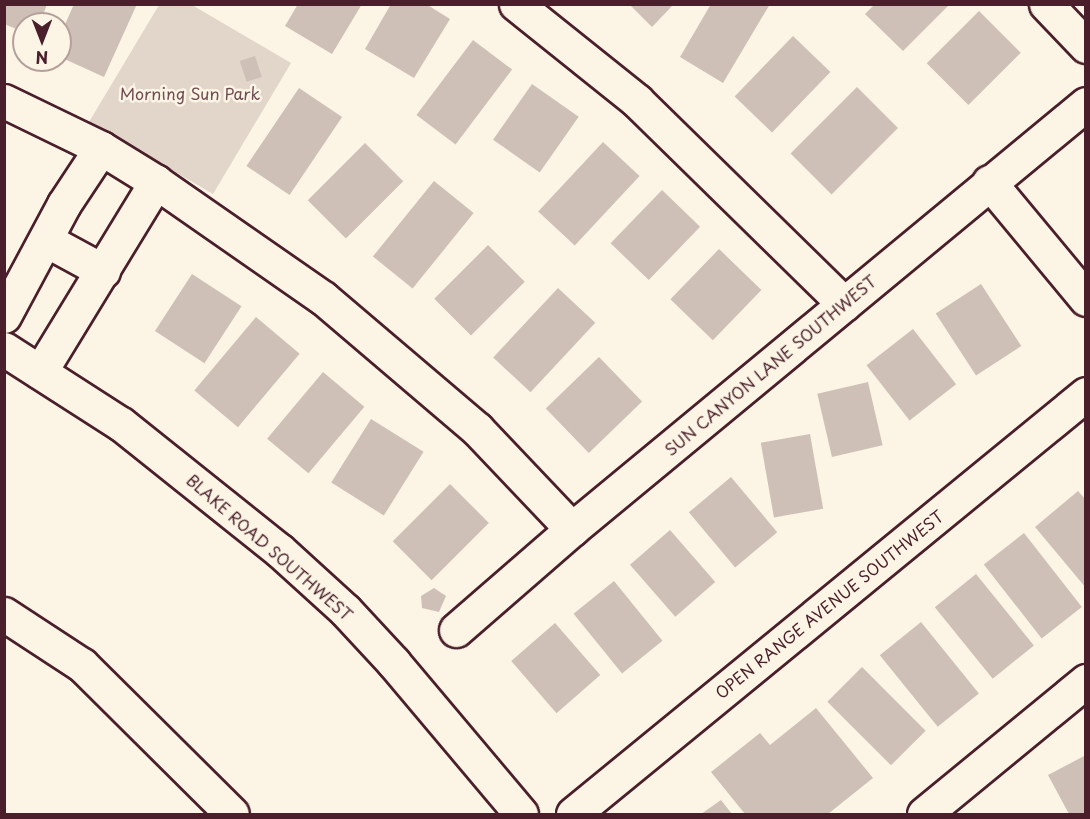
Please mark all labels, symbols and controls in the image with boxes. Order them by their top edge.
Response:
north arrow [12,12,72,72]
text: N [36,46,48,70]
park label: Morning Sun Park [120,83,260,103]
street label: SUN CANYON LANE SOUTHWEST [660,271,880,459]
street label: BLAKE ROAD SOUTHWEST [182,469,358,625]
street label: OPEN RANGE AVENUE SOUTHWEST [710,505,948,703]

